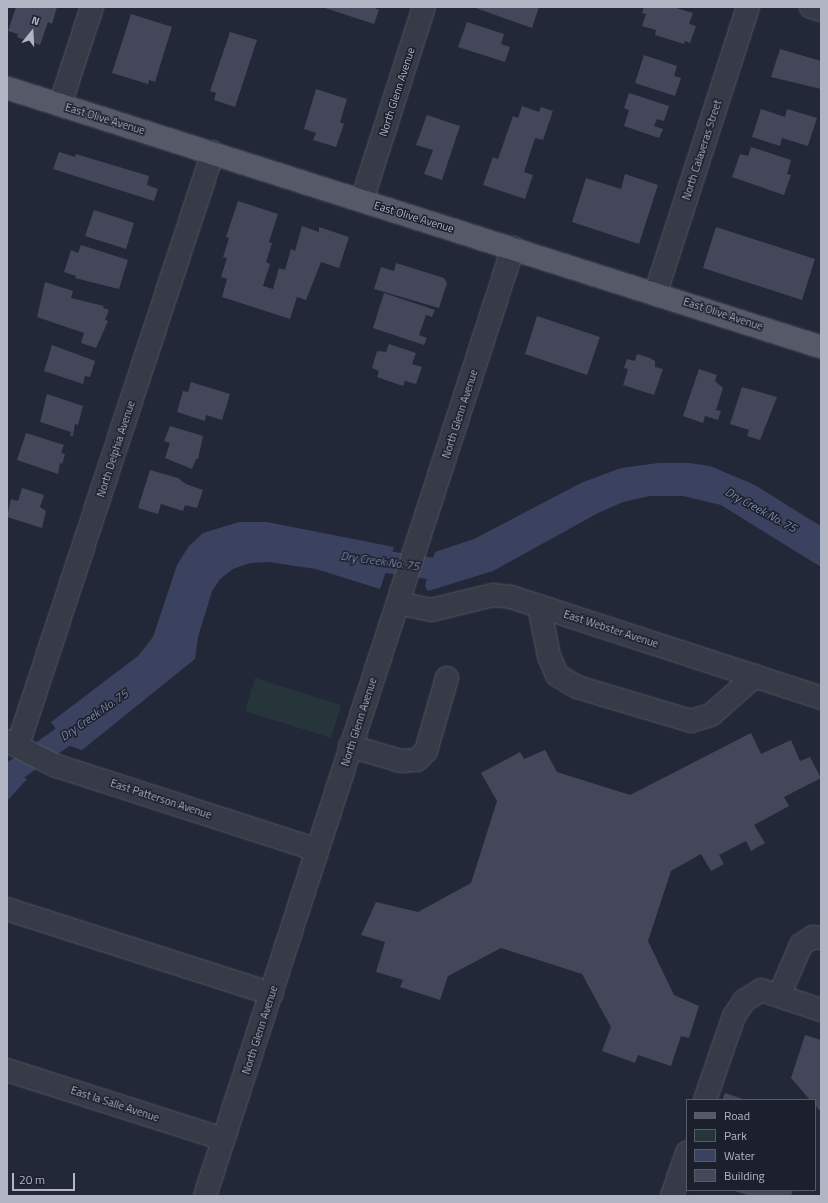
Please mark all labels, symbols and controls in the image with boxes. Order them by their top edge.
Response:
north arrow [12,12,52,52]
text: N [30,12,42,29]
street label: North Glenn Avenue [376,46,418,138]
street label: North Calaveras Street [680,98,724,202]
street label: East Olive Avenue [63,101,147,137]
street label: East Olive Avenue [372,199,456,235]
street label: East Olive Avenue [682,295,764,333]
street label: North Glenn Avenue [439,368,481,460]
street label: North Delphia Avenue [94,399,138,499]
water label: Dry Creek No. 75 [723,484,799,536]
water label: Dry Creek No. 75 [340,548,420,574]
street label: East Webster Avenue [562,607,660,651]
street label: North Glenn Avenue [338,676,380,768]
water label: Dry Creek No. 75 [57,686,131,744]
street label: East Patterson Avenue [109,776,213,822]
street label: North Glenn Avenue [239,984,281,1076]
street label: East la Salle Avenue [69,1083,161,1125]
legend [686,1099,816,1191]
text: Road [724,1106,750,1125]
text: Park [724,1126,747,1145]
text: Water [724,1146,755,1165]
scale bar [14,1165,77,1191]
text: Building [724,1166,765,1185]
text: 20 m [19,1170,45,1189]

